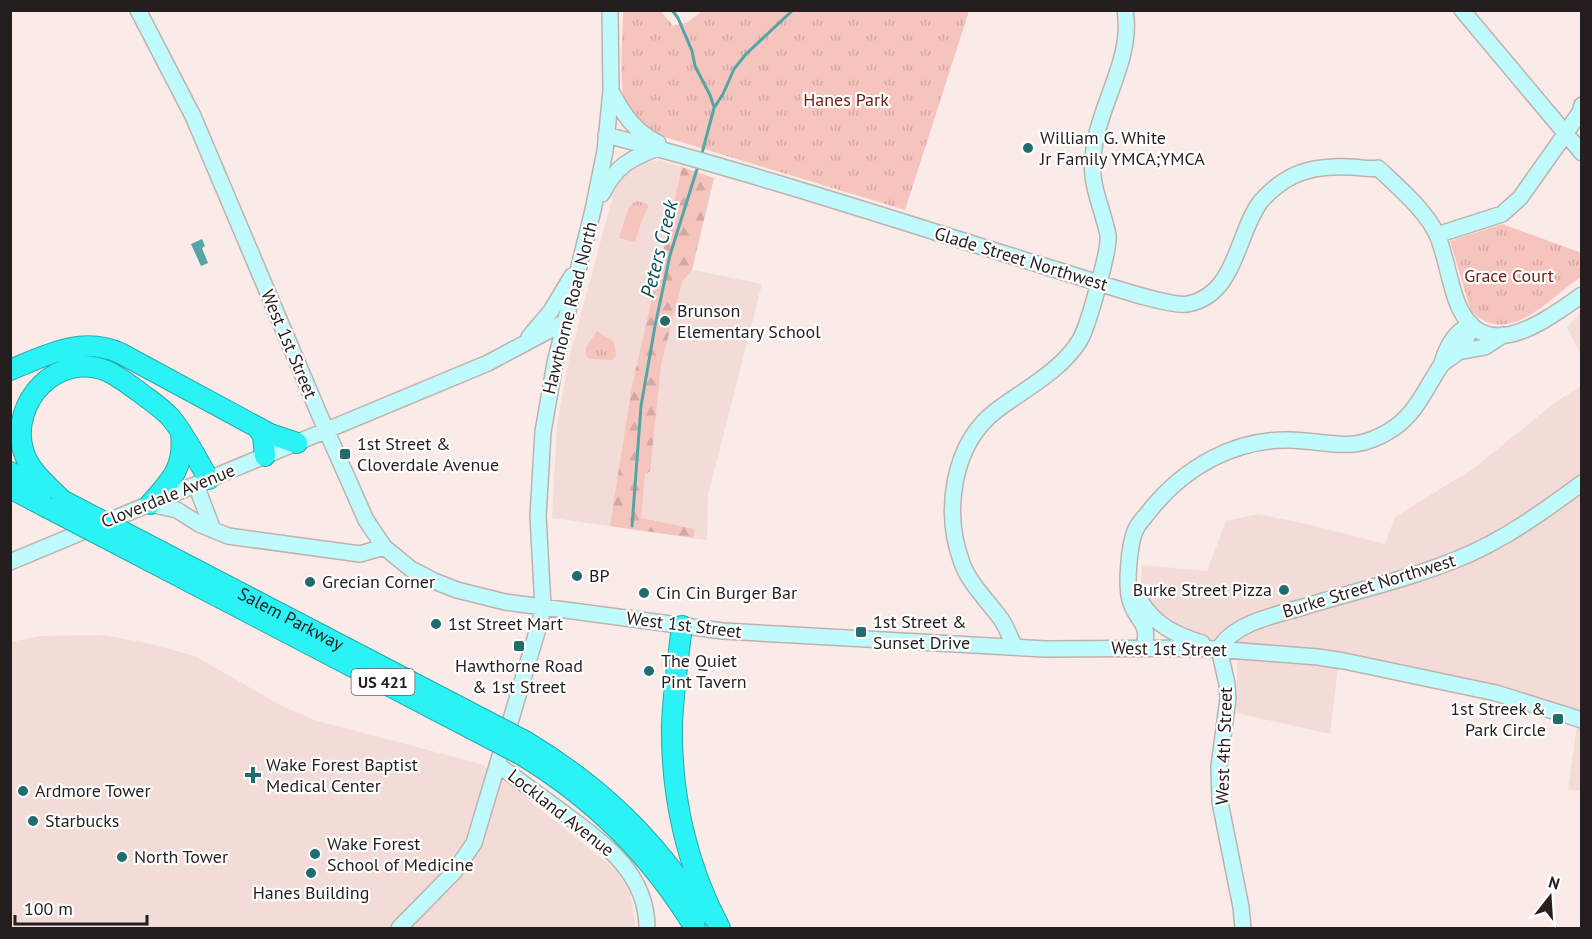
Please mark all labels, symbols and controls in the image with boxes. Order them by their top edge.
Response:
park label: Hanes Park [803,88,889,111]
place label: William G. White Jr Family YMCA;YMCA [1039,126,1205,170]
marker: William G. White Jr Family YMCA;YMCA [1021,141,1035,155]
water label: Peters Creek [634,197,684,300]
street label: Hawthorne Road North [537,219,602,397]
street label: Glade Street Northwest [932,221,1111,296]
park label: Grace Court [1464,264,1554,287]
street label: West 1st Street [256,286,323,402]
place label: Brunson Elementary School [677,299,821,343]
marker: Brunson Elementary School [658,314,672,328]
place label: 1st Street & Cloverdale Avenue [357,432,499,476]
marker: 1st Street & Cloverdale Avenue [338,447,352,461]
street label: Cloverdale Avenue [98,458,238,533]
street label: Burke Street Northwest [1280,548,1458,623]
place label: BP [589,564,610,587]
marker: BP [570,569,584,583]
place label: Grecian Corner [322,570,435,593]
marker: Grecian Corner [303,575,317,589]
place label: Burke Street Pizza [1133,578,1272,601]
place label: Cin Cin Burger Bar [656,581,797,604]
street label: Salem Parkway [234,582,348,656]
marker: Burke Street Pizza [1277,583,1291,597]
marker: Cin Cin Burger Bar [637,586,651,600]
street label: West 1st Street [625,606,743,643]
place label: 1st Street & Sunset Drive [873,610,970,654]
place label: 1st Street Mart [448,612,563,635]
marker: 1st Street Mart [429,617,443,631]
marker: 1st Street & Sunset Drive [854,625,868,639]
street label: West 1st Street [1111,636,1227,661]
marker: Hawthorne Road & 1st Street [512,639,526,653]
place label: The Quiet Pint Tavern [661,649,747,693]
place label: Hawthorne Road & 1st Street [455,654,583,698]
marker: The Quiet Pint Tavern [642,664,656,678]
road number: US 421 [352,669,415,695]
street label: West 4th Street [1210,686,1237,806]
place label: 1st Streek & Park Circle [1450,697,1546,741]
marker: 1st Streek & Park Circle [1551,712,1565,726]
place label: Wake Forest Baptist Medical Center [266,753,418,797]
street label: Lockland Avenue [503,764,619,861]
marker: Wake Forest Baptist Medical Center [244,766,262,784]
place label: Ardmore Tower [35,779,151,802]
marker: Ardmore Tower [16,784,30,798]
place label: Starbucks [45,809,119,832]
marker: Starbucks [26,814,40,828]
place label: Wake Forest School of Medicine [327,832,474,876]
place label: North Tower [134,845,228,868]
marker: Wake Forest School of Medicine [308,847,322,861]
marker: North Tower [115,850,129,864]
marker: Hanes Building [304,866,318,880]
north arrow [1520,867,1580,927]
text: N [1546,872,1562,894]
place label: Hanes Building [253,881,369,904]
scale bar [15,888,147,926]
text: 100 m [24,897,73,920]

